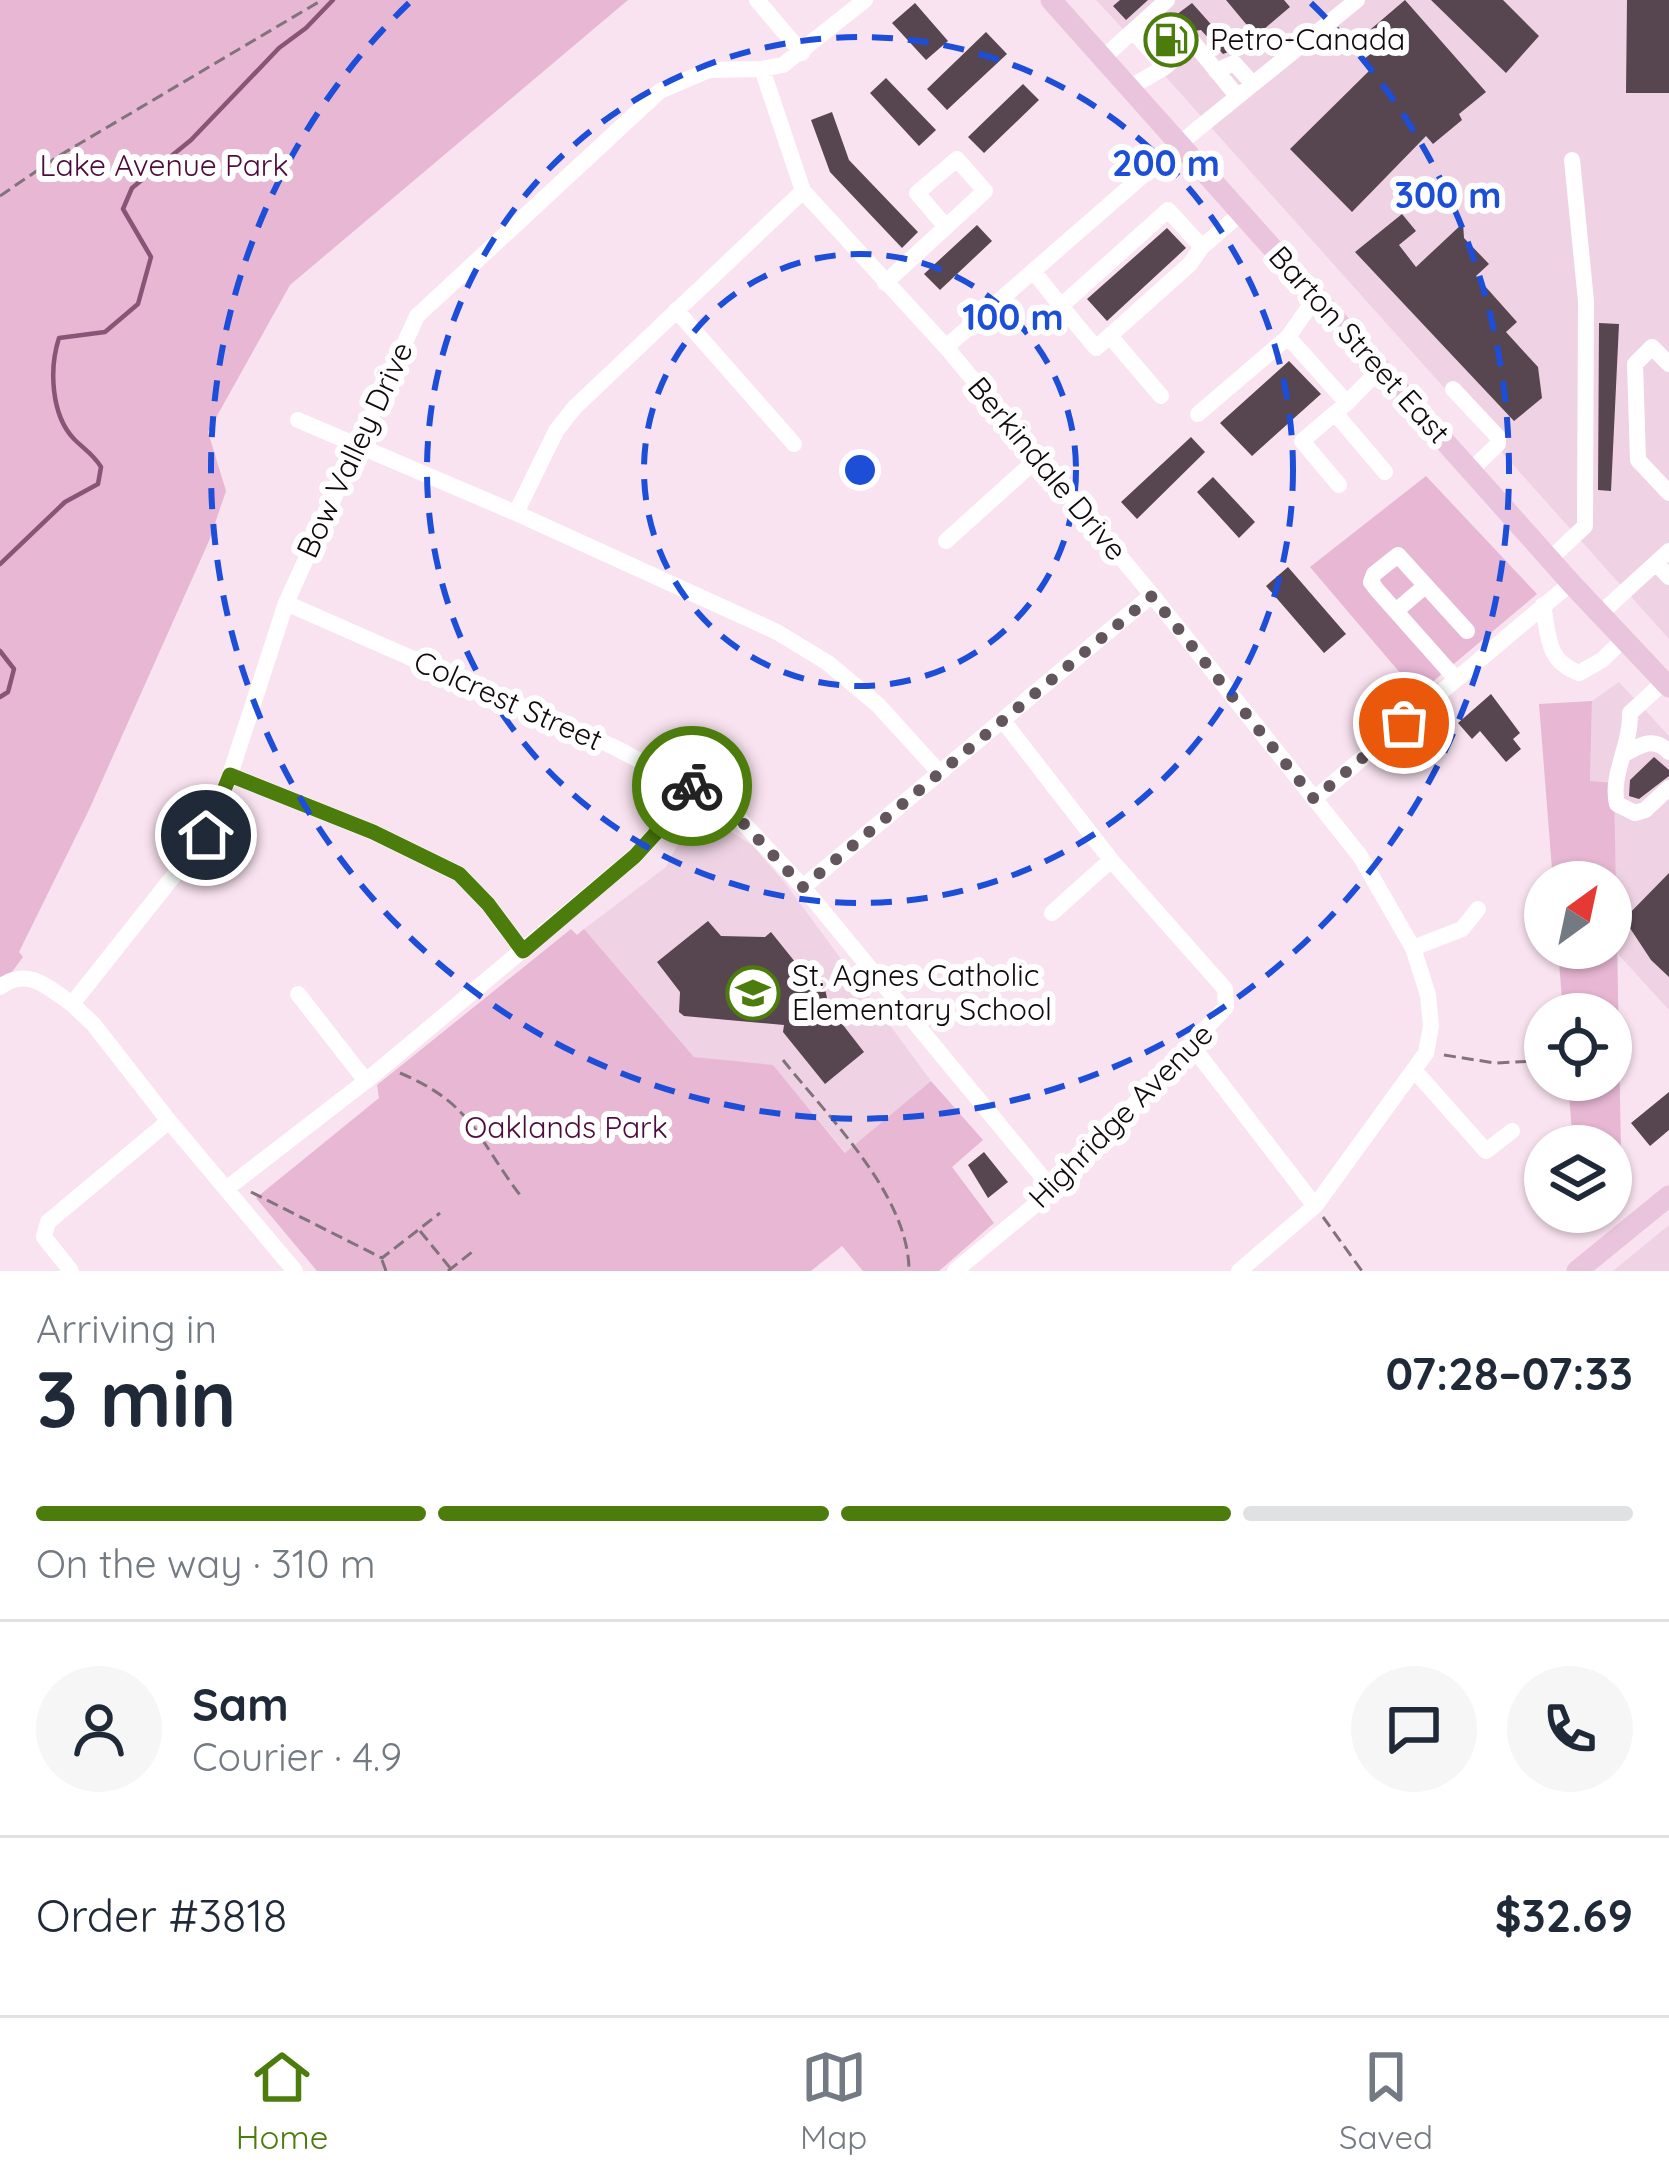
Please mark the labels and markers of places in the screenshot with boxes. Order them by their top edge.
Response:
fuel station icon: Petro-Canada [1143,12,1199,68]
place label: Petro-Canada [1210,20,1405,58]
centre of rings [839,449,881,491]
pin [1353,672,1455,774]
pin [155,784,257,886]
place label: St. Agnes Catholic Elementary School [792,956,1052,1028]
school or university icon: St. Agnes Catholic Elementary School [725,965,781,1021]

